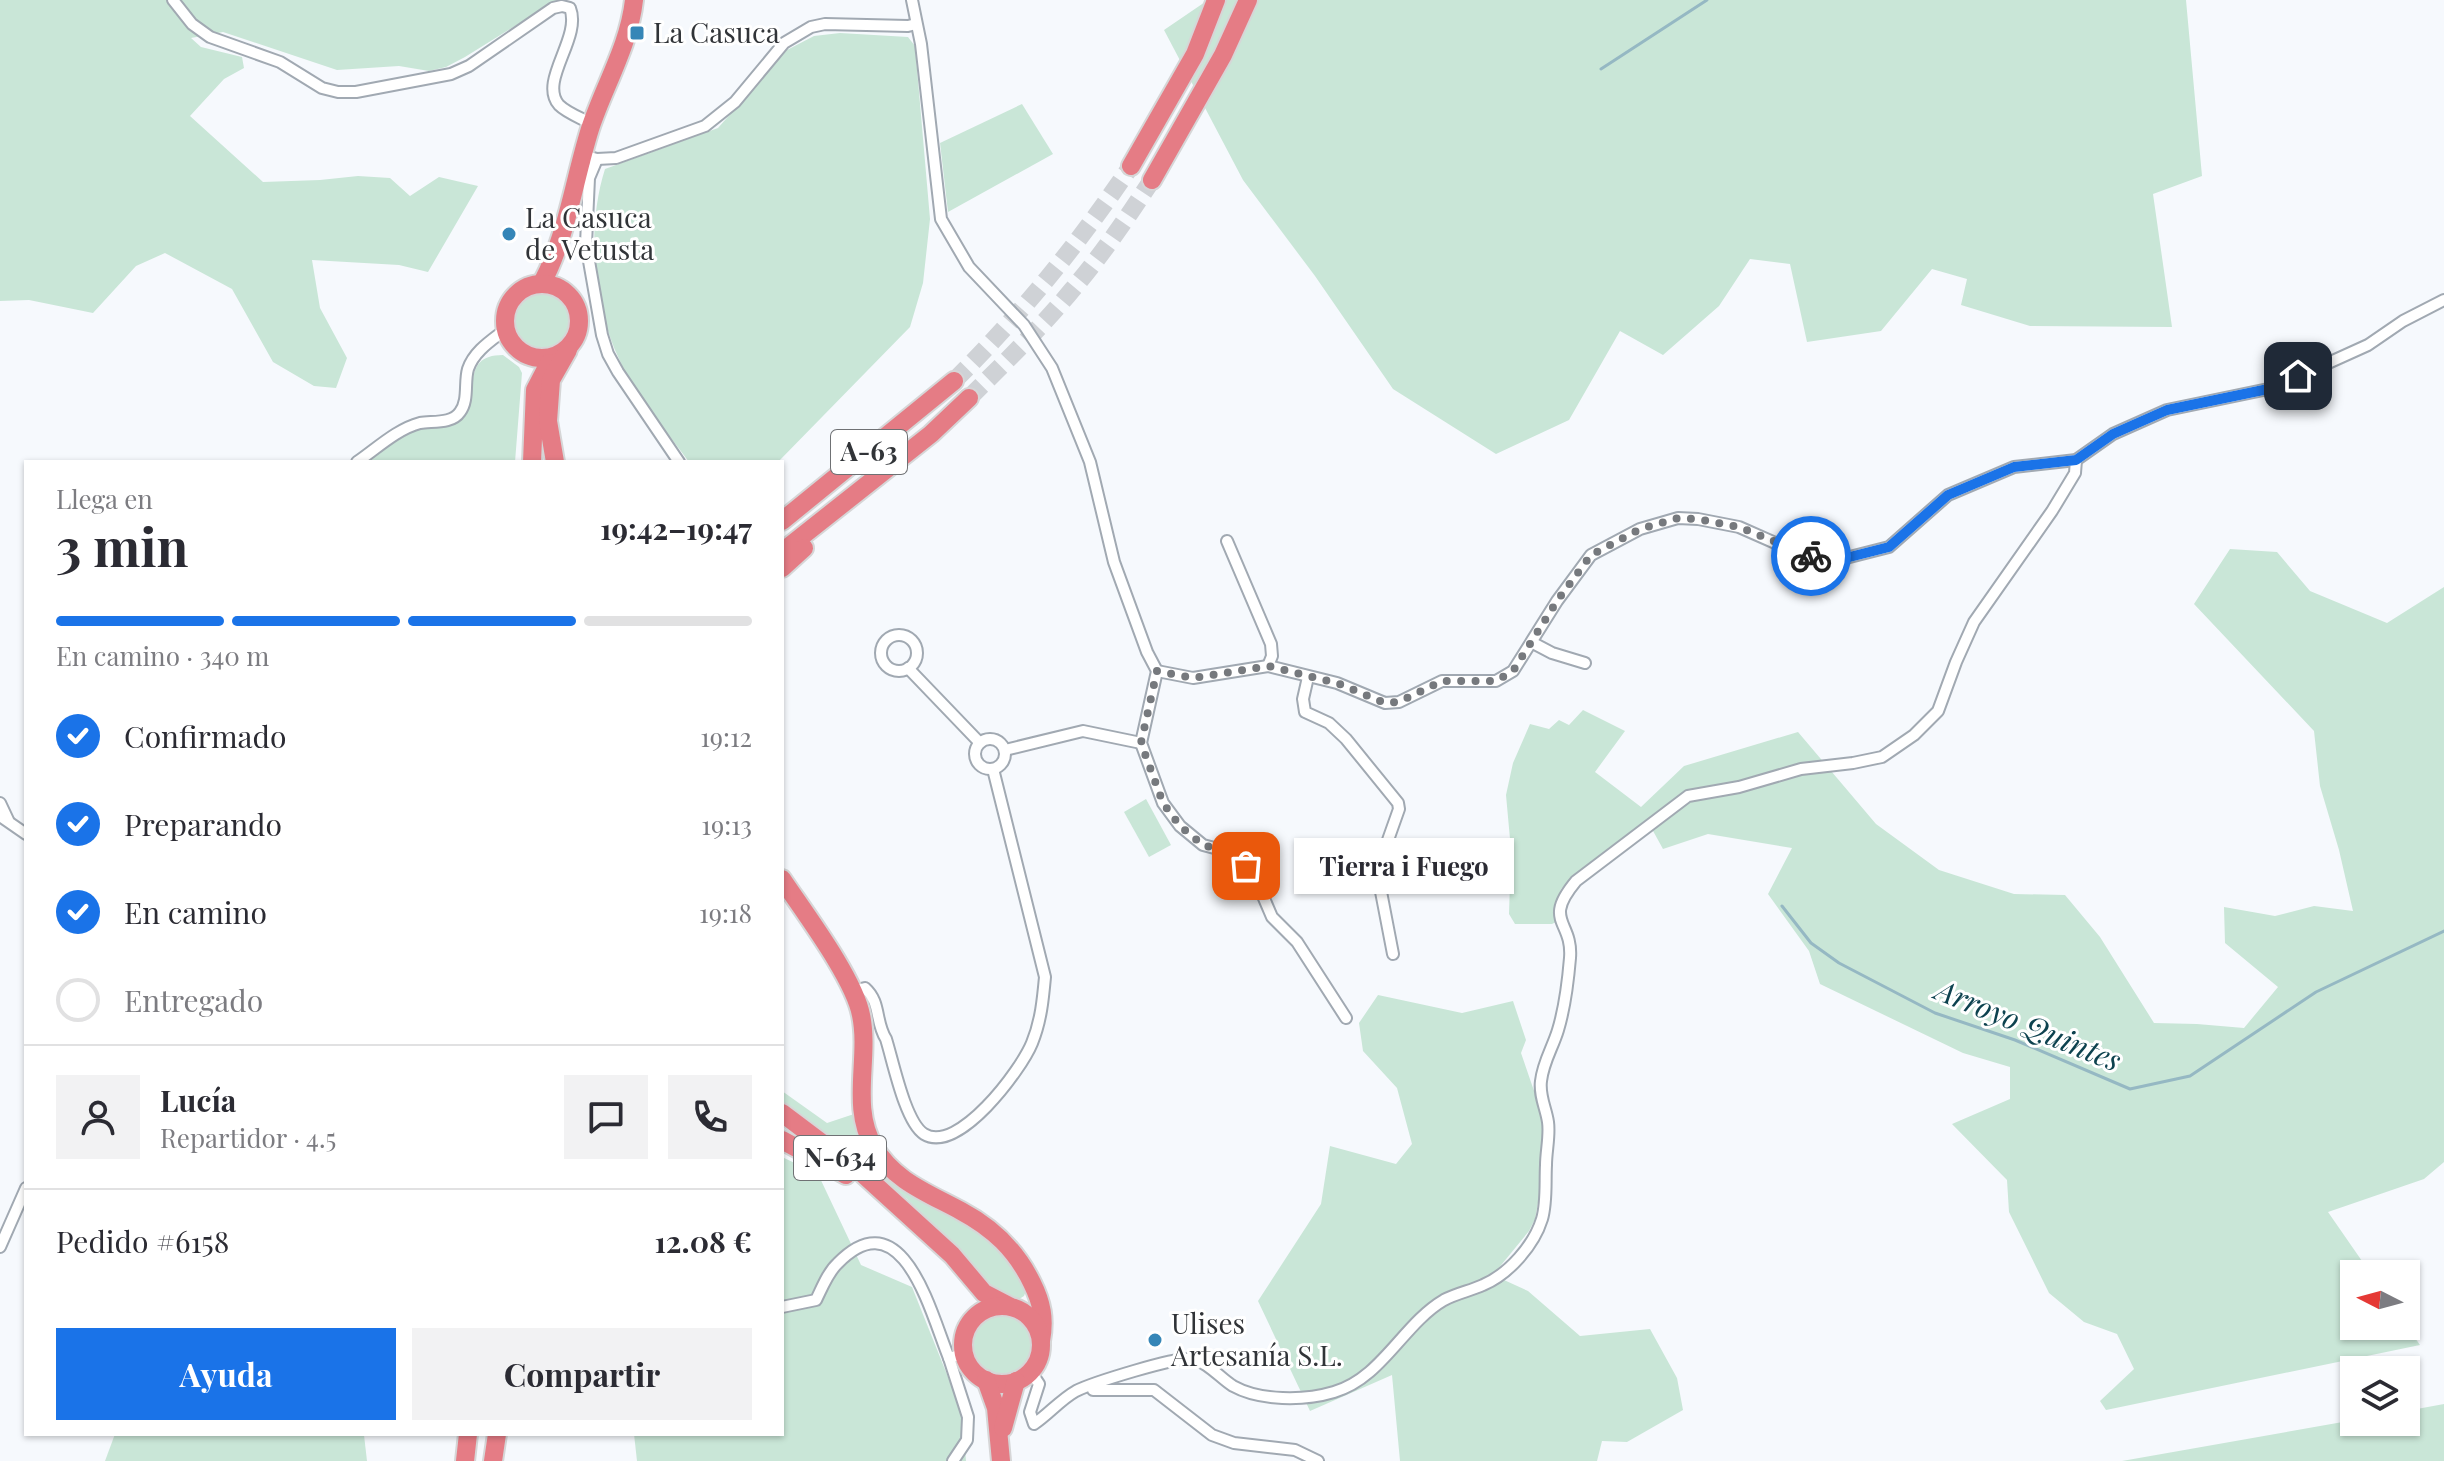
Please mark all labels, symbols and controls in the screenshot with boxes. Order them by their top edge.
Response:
place label: La Casuca [653,13,780,50]
marker: La Casuca [628,24,646,42]
place label: La Casuca de Vetusta [525,198,654,267]
marker: La Casuca de Vetusta [500,225,518,243]
pin [2264,342,2332,410]
icon: home [2276,354,2320,398]
road number: A-63 [831,430,907,474]
text: Llega en [56,481,153,516]
text: 19:42–19:47 [600,508,752,548]
text: 3 min [56,511,189,580]
courier [1771,516,1851,596]
icon: bike [1789,534,1833,578]
text: En camino · 340 m [56,638,269,673]
icon: check [56,714,100,758]
text: Confirmado [124,716,286,756]
text: 19:12 [700,719,752,754]
icon: check [56,802,100,846]
text: Preparando [124,804,282,844]
text: 19:13 [701,807,752,842]
pin [1212,832,1280,900]
callout: Tierra i Fuego [1294,838,1514,894]
icon: bag [1224,844,1268,888]
text: Tierra i Fuego [1319,848,1489,883]
icon: check [56,890,100,934]
text: En camino [124,892,267,932]
text: 19:18 [699,895,752,930]
water label: Arroyo Quintes [1927,968,2127,1079]
text: Entregado [124,980,263,1020]
button: person [56,1075,140,1159]
button: chat [564,1075,648,1159]
button: phone [668,1075,752,1159]
text: Lucía [160,1080,236,1120]
text: Repartidor · 4.5 [160,1120,336,1155]
road number: N-634 [794,1136,886,1180]
text: Pedido #6158 [56,1221,229,1261]
text: 12.08 € [654,1221,752,1261]
north arrow [2340,1260,2420,1340]
map controls [2340,1260,2420,1436]
place label: Ulises Artesanía S.L. [1170,1304,1343,1373]
button: Ayuda [56,1328,396,1420]
button: Compartir [412,1328,752,1420]
marker: Ulises Artesanía S.L. [1146,1331,1164,1349]
button: layers [2340,1356,2420,1436]

